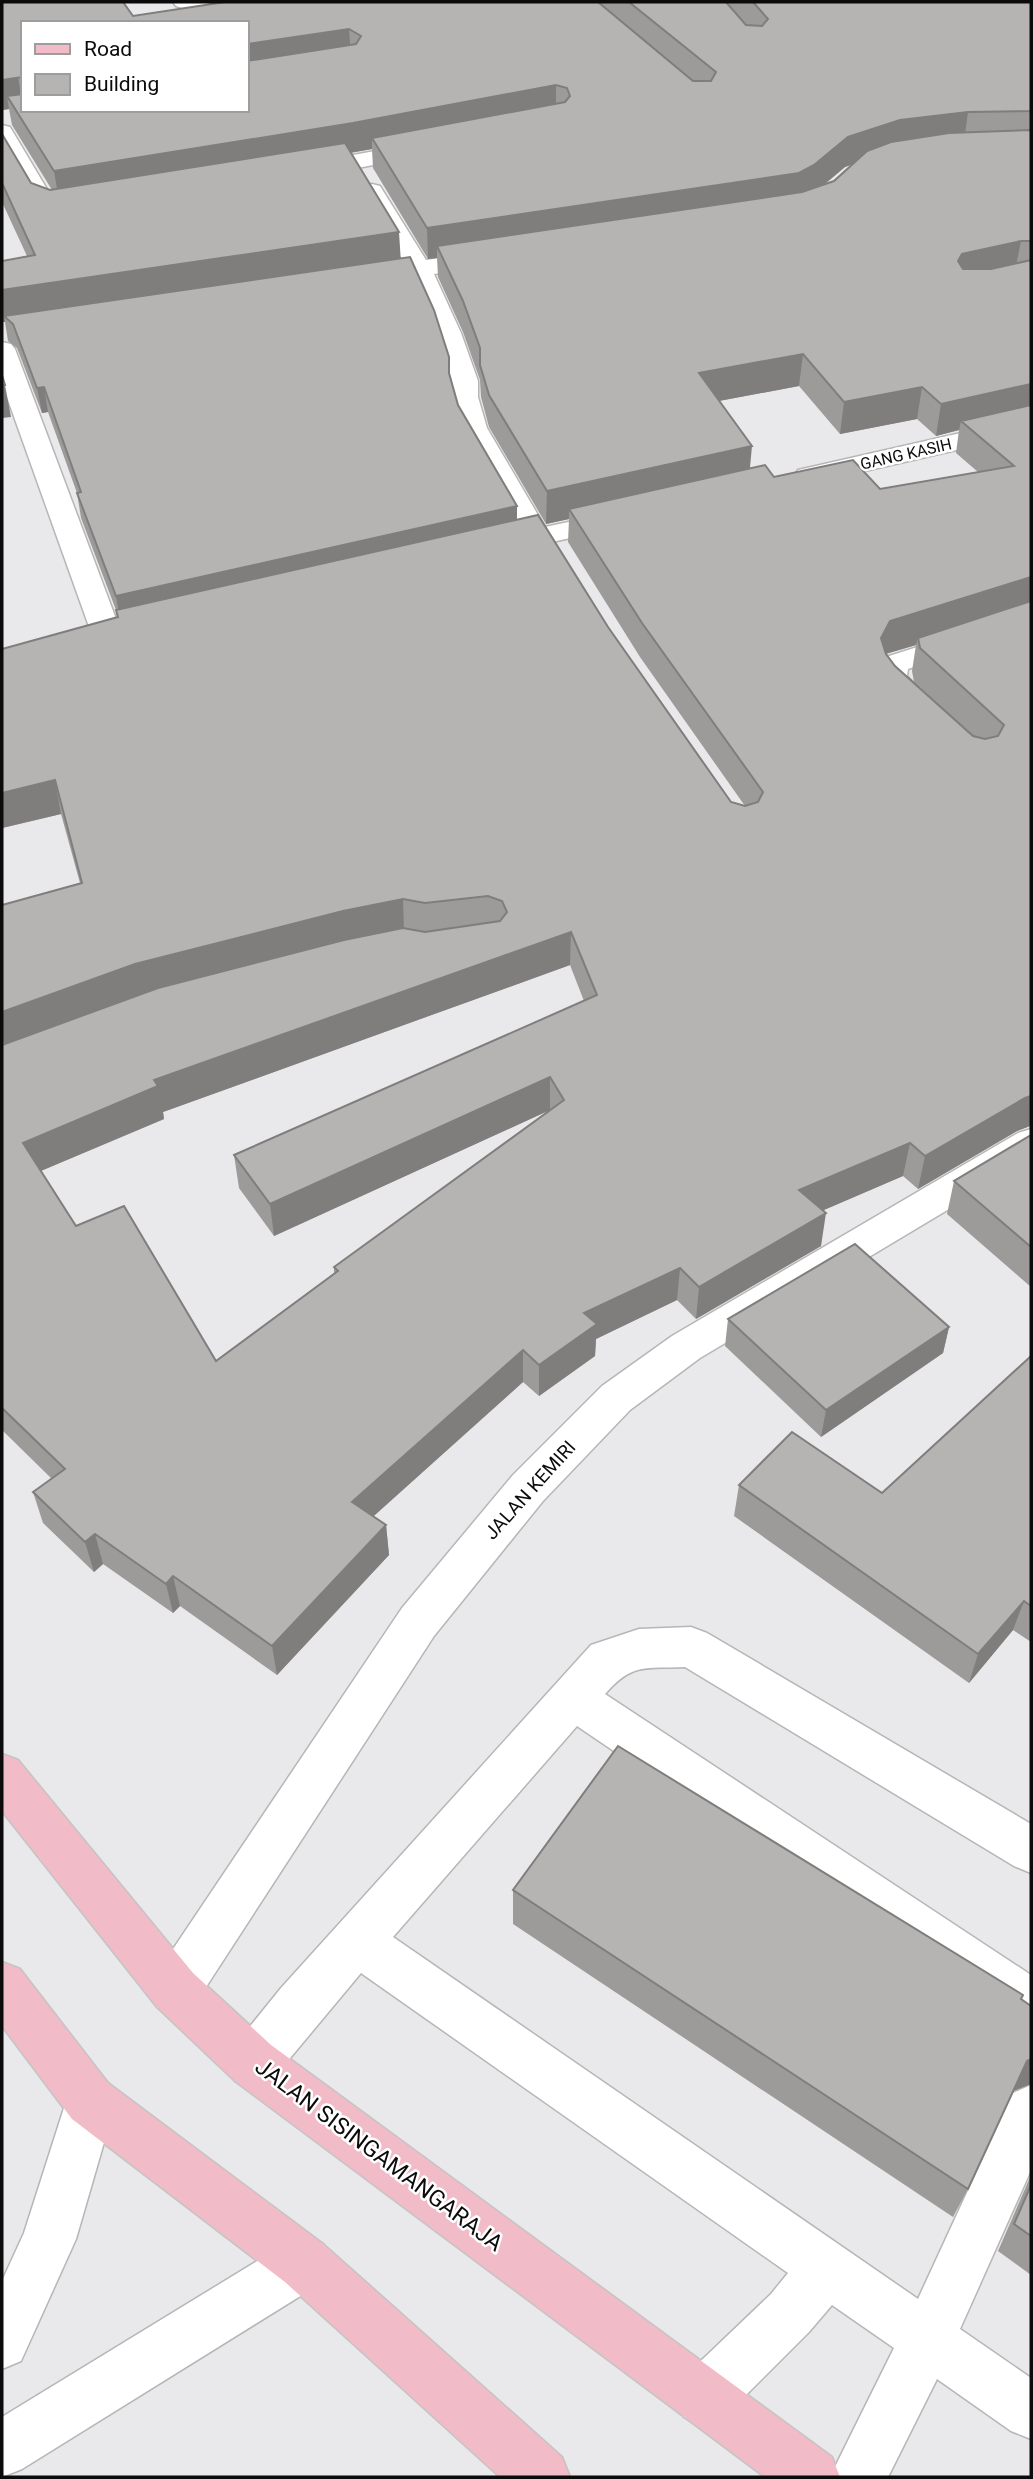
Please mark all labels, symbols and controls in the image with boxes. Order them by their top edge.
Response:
legend [21,21,248,112]
text: Road [84,37,132,61]
text: Building [84,72,159,96]
street label: GANG KASIH [858,434,954,474]
street label: JALAN KEMIRI [480,1436,580,1544]
street label: JALAN SISINGAMANGARAJA [250,2053,508,2257]

